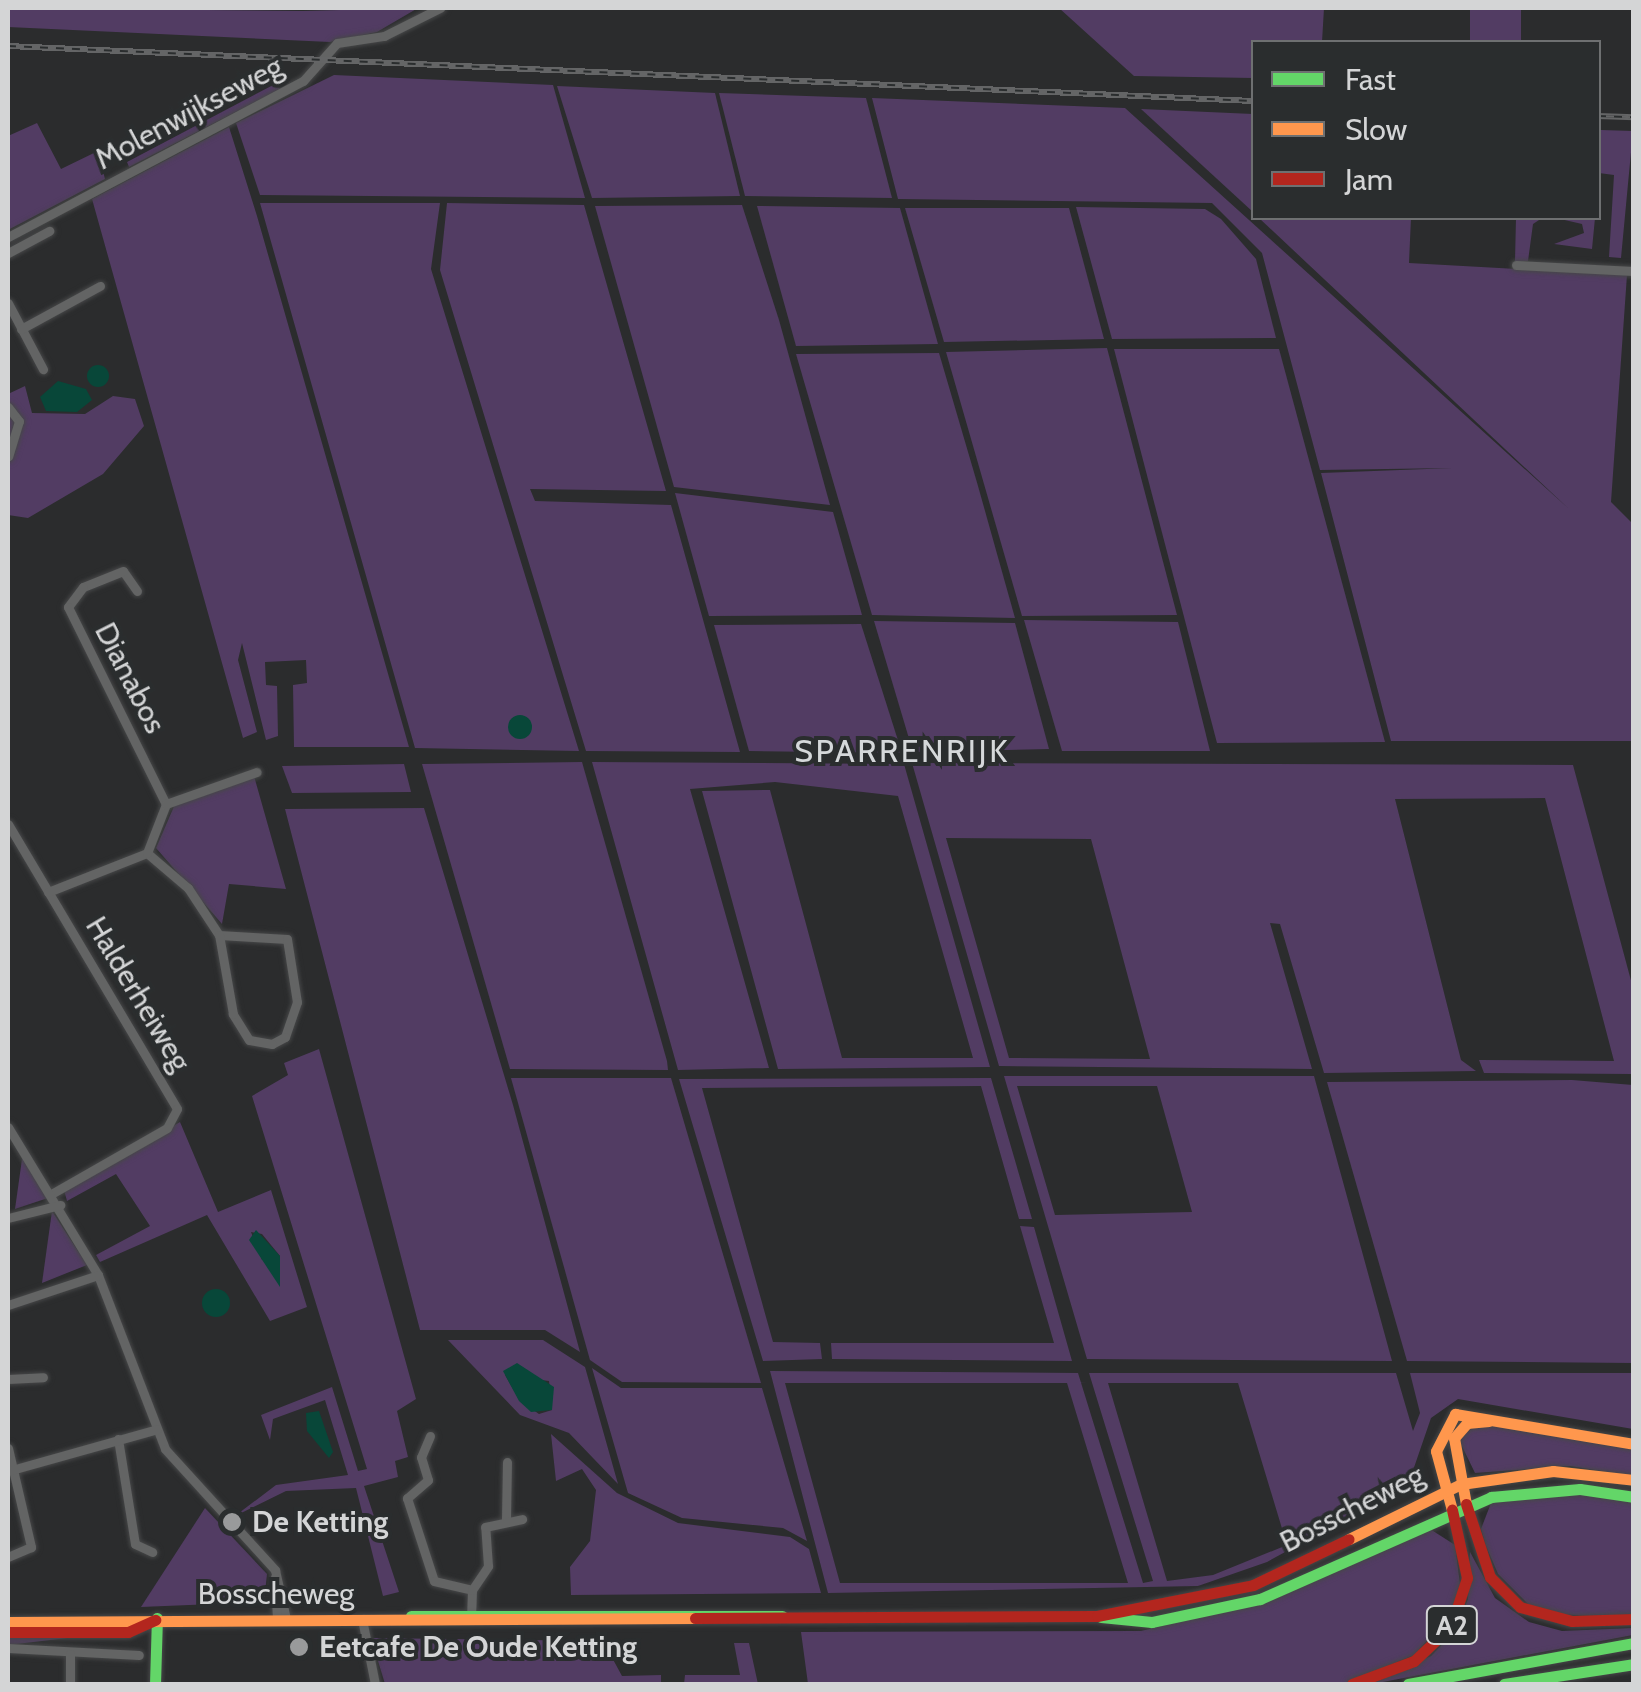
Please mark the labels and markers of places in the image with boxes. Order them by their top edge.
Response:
place label: De Ketting [252,1504,388,1540]
marker: De Ketting [221,1511,243,1533]
place label: Eetcafe De Oude Ketting [319,1629,637,1665]
marker: Eetcafe De Oude Ketting [288,1636,310,1658]

